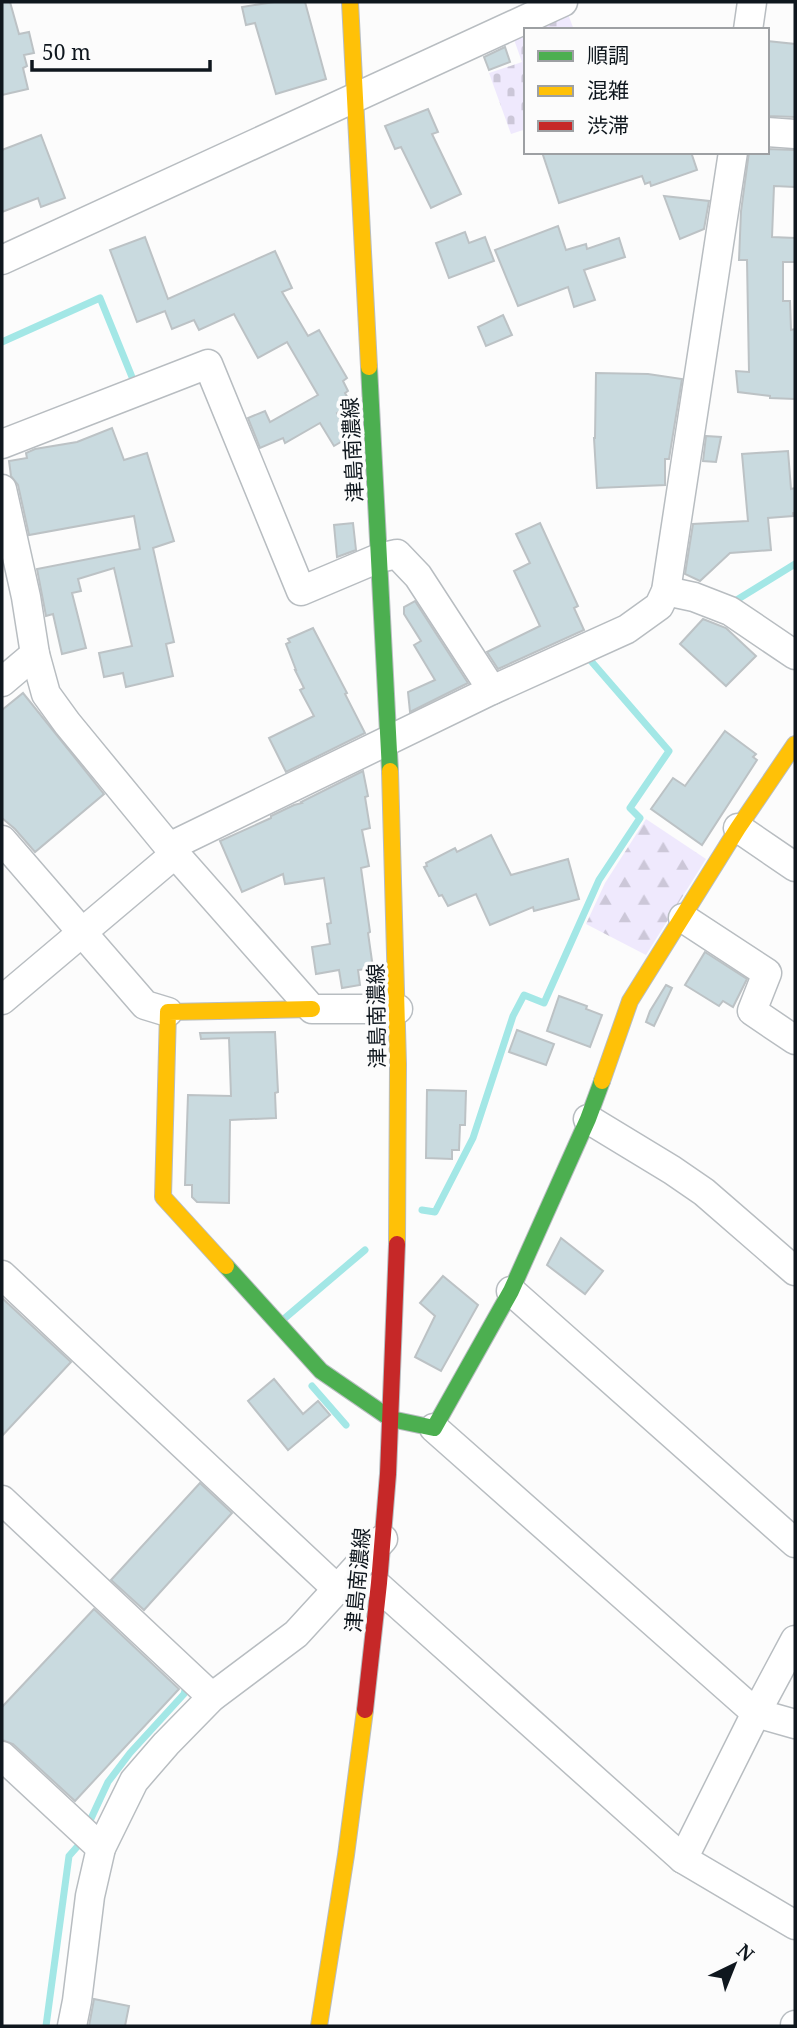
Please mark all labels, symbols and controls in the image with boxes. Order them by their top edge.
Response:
scale bar [32,28,210,72]
legend [524,28,769,154]
text: 50 m [42,38,91,66]
text: 順調 [587,41,629,69]
text: 混雑 [587,76,629,104]
text: 渋滞 [587,111,629,139]
street label: 津島南濃線 [335,397,369,503]
street label: 津島南濃線 [361,963,391,1069]
street label: 津島南濃線 [338,1526,376,1634]
north arrow [699,1930,769,2000]
text: N [731,1938,760,1967]

